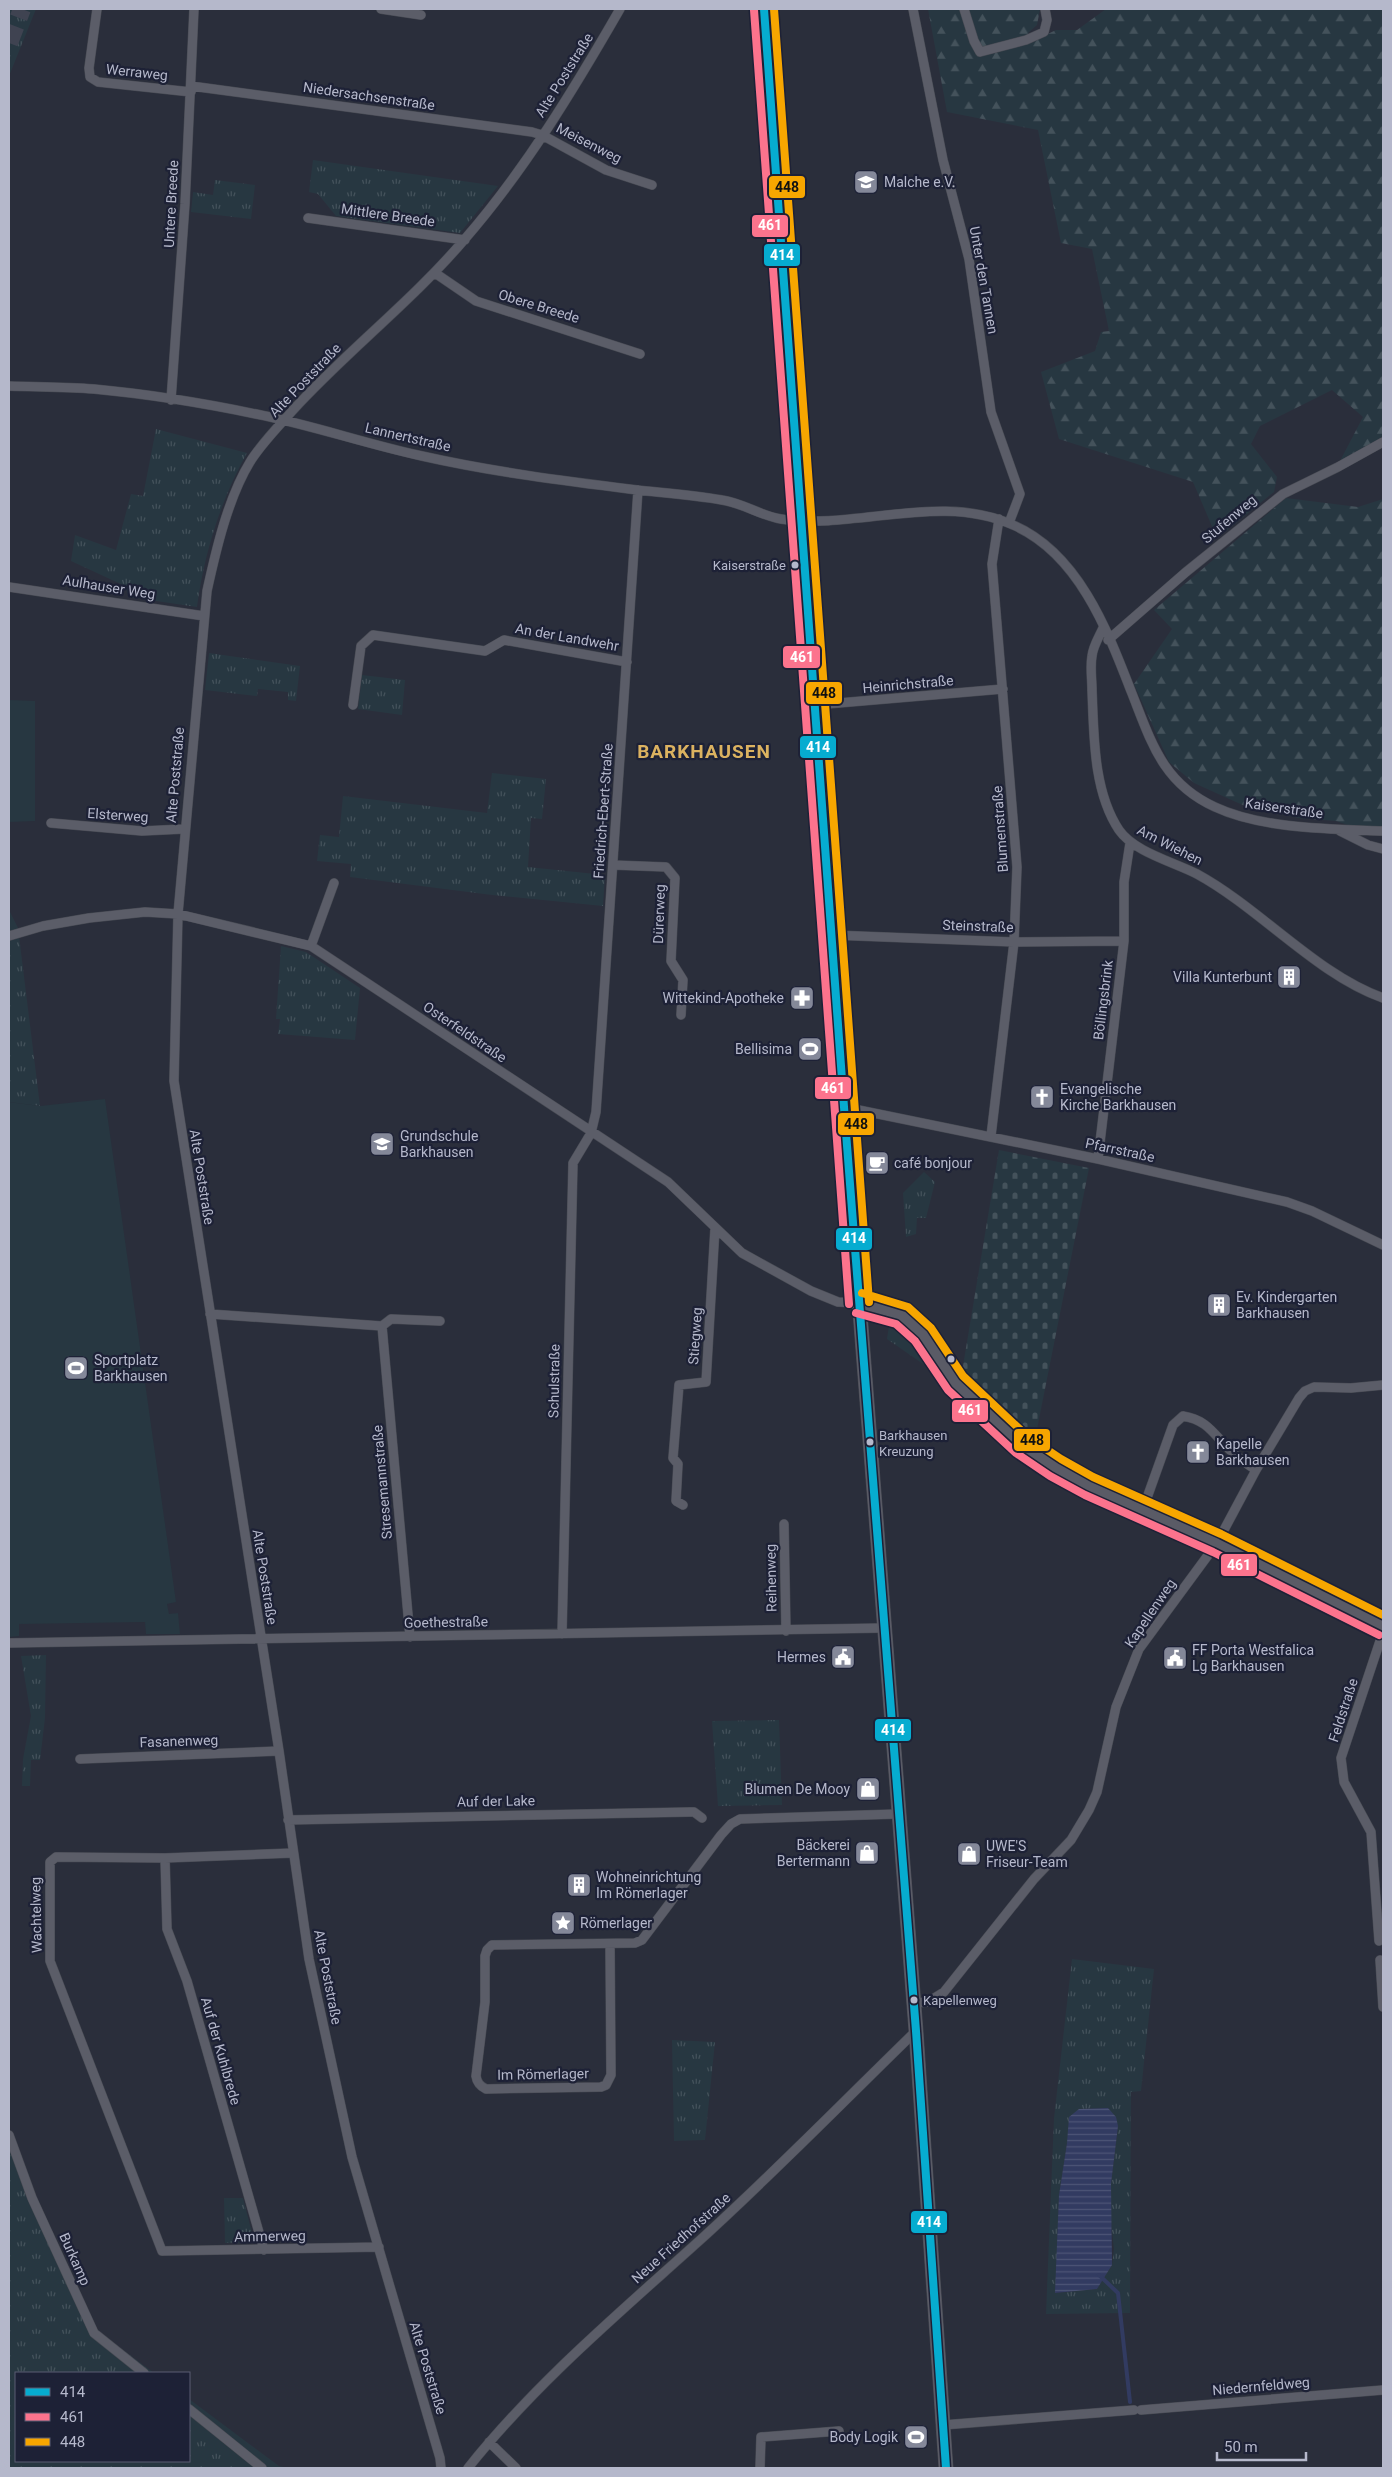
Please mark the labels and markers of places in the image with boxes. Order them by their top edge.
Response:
school or university icon: Malche e.V. [853,169,879,195]
place label: Malche e.V. [884,174,955,190]
place label: Kaiserstraße [713,558,786,573]
marker: Kaiserstraße [790,560,800,570]
building icon: Villa Kunterbunt [1276,964,1302,990]
place label: Villa Kunterbunt [1173,969,1272,985]
pharmacy icon: Wittekind-Apotheke [789,985,815,1011]
place label: Wittekind-Apotheke [663,990,784,1006]
sports icon: Bellisima [797,1036,823,1062]
place label: Bellisima [735,1041,792,1057]
place label: Evangelische Kirche Barkhausen [1060,1081,1176,1113]
church icon: Evangelische Kirche Barkhausen [1029,1084,1055,1110]
place label: Grundschule Barkhausen [400,1128,478,1160]
school or university icon: Grundschule Barkhausen [369,1131,395,1157]
cafe icon: café bonjour [864,1150,890,1176]
place label: café bonjour [894,1155,972,1171]
place label: Ev. Kindergarten Barkhausen [1236,1289,1337,1321]
building icon: Ev. Kindergarten Barkhausen [1206,1292,1232,1318]
place label: Sportplatz Barkhausen [94,1352,168,1384]
unlabelled marker [946,1354,956,1364]
sports icon: Sportplatz Barkhausen [63,1355,89,1381]
place label: Barkhausen Kreuzung [879,1428,947,1459]
place label: Kapelle Barkhausen [1216,1436,1290,1468]
marker: Barkhausen Kreuzung [865,1437,875,1447]
church icon: Kapelle Barkhausen [1185,1439,1211,1465]
place label: FF Porta Westfalica Lg Barkhausen [1192,1642,1314,1674]
public building icon: Hermes [830,1644,856,1670]
public building icon: FF Porta Westfalica Lg Barkhausen [1162,1645,1188,1671]
place label: Hermes [777,1649,826,1665]
shop icon: Blumen De Mooy [855,1776,881,1802]
place label: Blumen De Mooy [744,1781,850,1797]
place label: Bäckerei Bertermann [777,1837,850,1869]
place label: UWE'S Friseur-Team [986,1838,1068,1870]
shop icon: Bäckerei Bertermann [854,1840,880,1866]
shop icon: UWE'S Friseur-Team [956,1841,982,1867]
place label: Wohneinrichtung Im Römerlager [596,1869,701,1901]
building icon: Wohneinrichtung Im Römerlager [566,1872,592,1898]
place icon: Römerlager [550,1910,576,1936]
place label: Römerlager [580,1915,652,1931]
place label: Kapellenweg [923,1993,997,2008]
marker: Kapellenweg [909,1995,919,2005]
sports icon: Body Logik [903,2424,929,2450]
place label: Body Logik [829,2429,899,2445]

